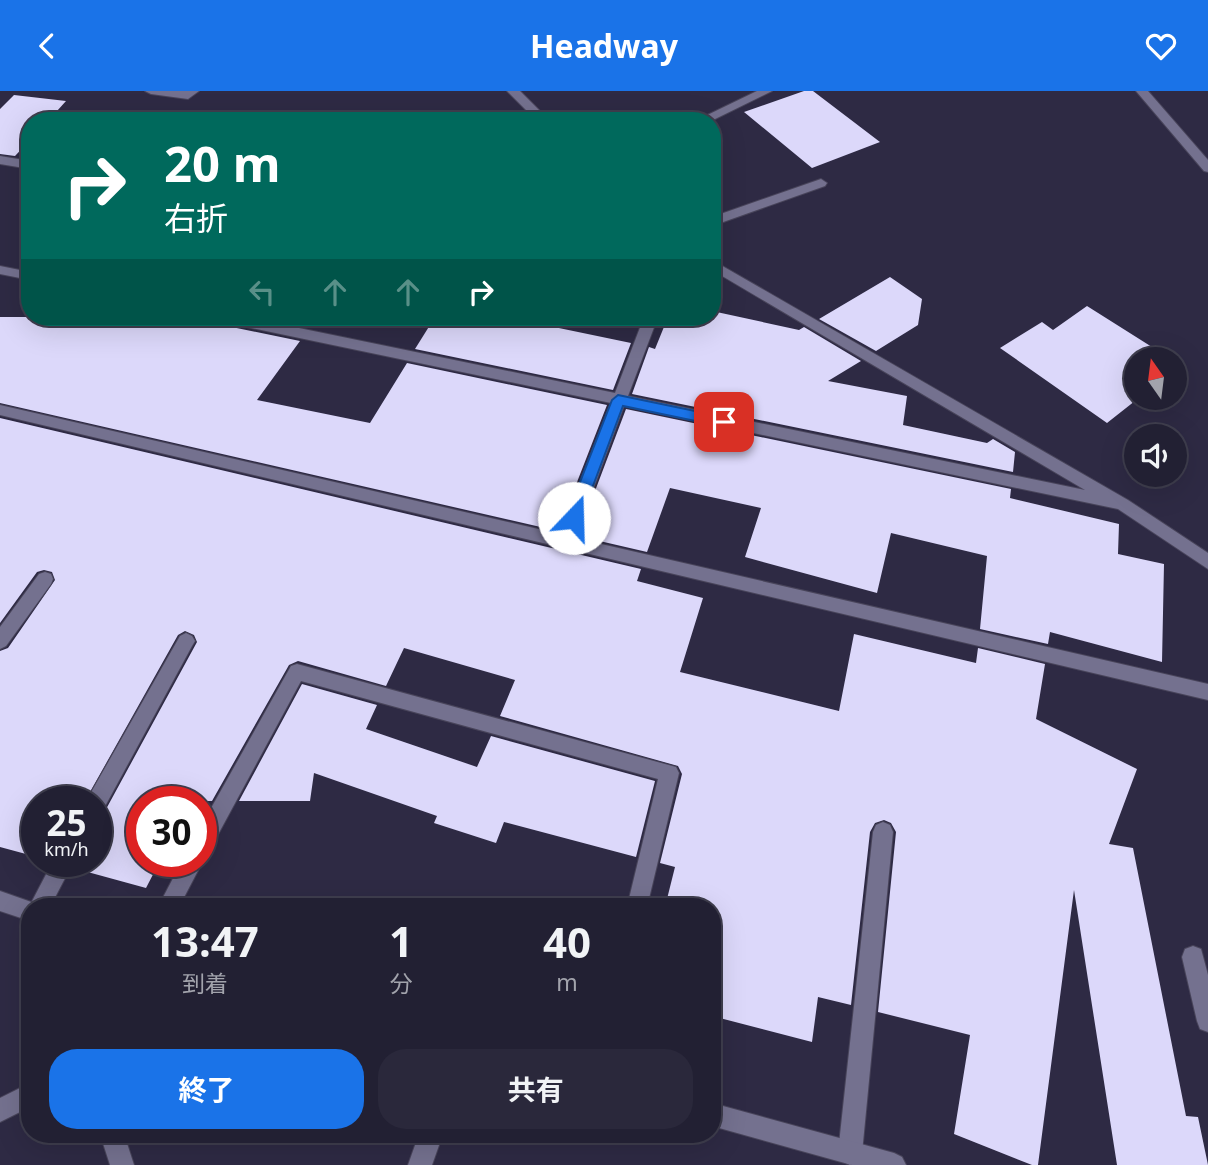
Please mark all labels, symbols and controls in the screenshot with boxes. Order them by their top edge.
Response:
text: Headway [530,24,678,67]
icon: back [28,27,66,65]
icon: heart [1142,27,1180,65]
text: 20 m [164,130,281,196]
icon: right [49,140,140,231]
text: 右折 [164,196,228,239]
icon: left [243,273,281,311]
icon: ahead [316,273,354,311]
icon: ahead [389,273,427,311]
icon: right [462,273,500,311]
north arrow [1124,347,1186,409]
map controls [1124,347,1187,487]
pin [694,392,754,452]
icon: arrive [705,403,743,441]
button: sound [1124,424,1187,487]
position arrow [537,481,611,555]
speed limit sign: 30 [126,786,217,877]
text: 25 [46,799,87,846]
text: km/h [44,837,89,861]
text: 13:47 [151,912,259,969]
text: 1 [389,912,413,969]
text: 40 [543,913,591,970]
text: m [556,966,578,998]
text: 到着 [182,967,228,999]
text: 分 [389,967,412,999]
button: 終了 [49,1049,364,1129]
button: 共有 [378,1049,693,1129]

